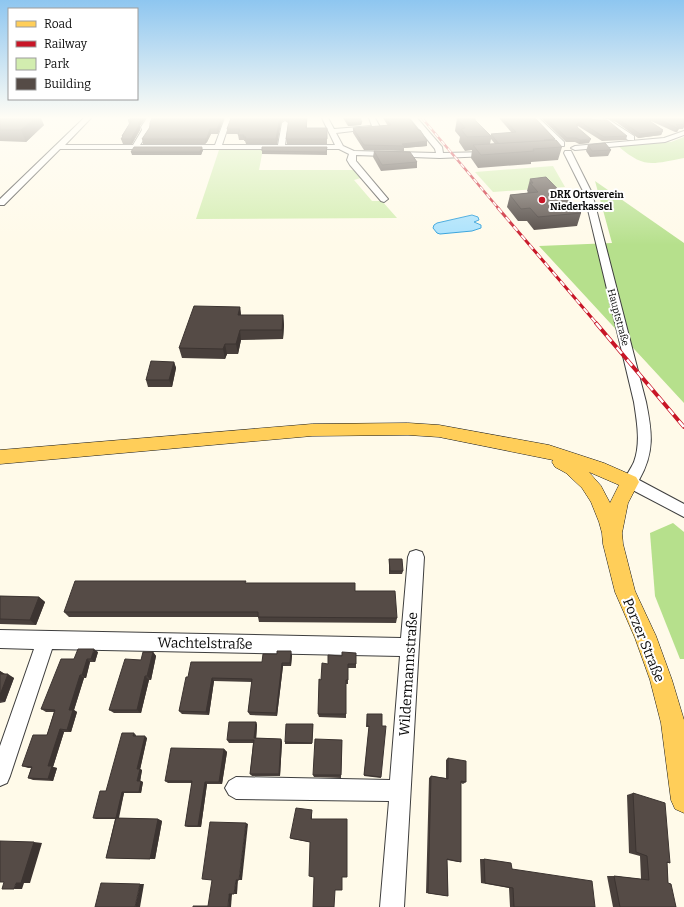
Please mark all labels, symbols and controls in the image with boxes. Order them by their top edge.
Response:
legend [8,8,138,100]
text: Road [44,17,72,31]
text: Railway [44,37,88,51]
text: Park [44,57,70,71]
text: Building [44,77,91,91]
place label: DRK Ortsverein Niederkassel [550,189,624,213]
marker: DRK Ortsverein Niederkassel [537,195,547,205]
street label: Hauptstraße [605,287,631,347]
street label: Porzer Straße [619,596,668,685]
street label: Wildermannstraße [396,611,421,737]
street label: Wachtelstraße [157,634,253,653]

